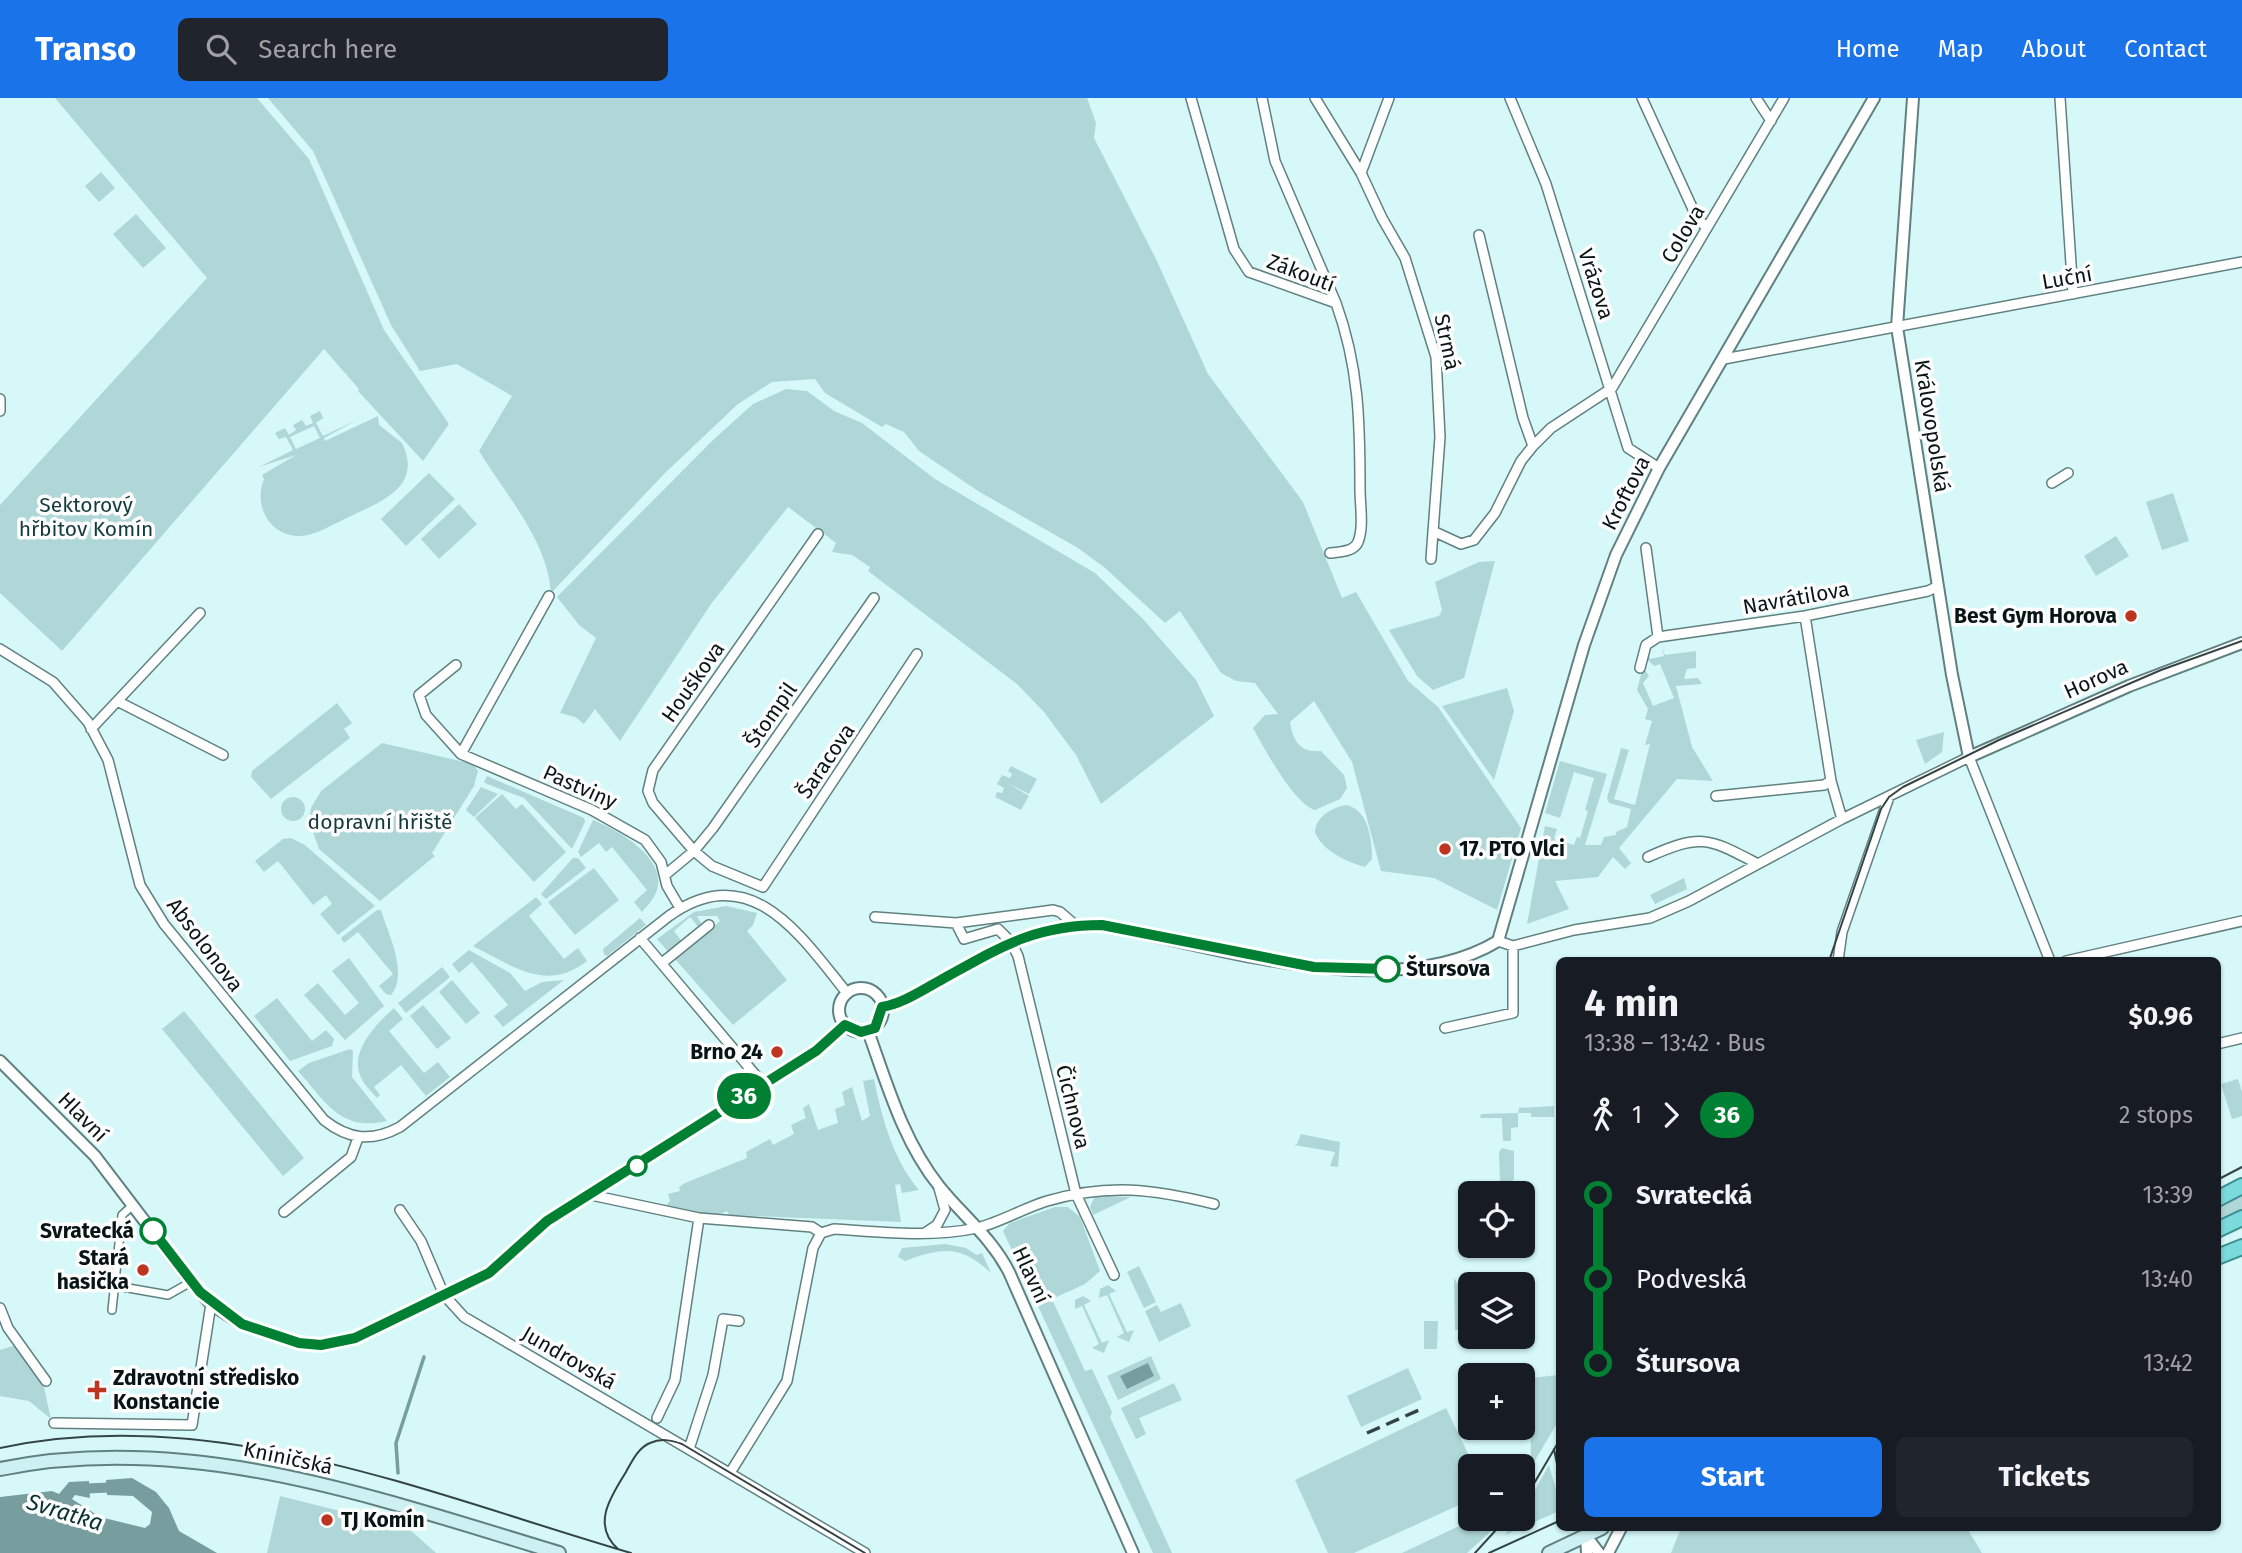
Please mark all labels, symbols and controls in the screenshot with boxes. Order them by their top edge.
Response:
search box [178,18,668,81]
text: Transo [35,29,136,69]
icon: search [202,30,240,68]
text: Search here [258,34,397,65]
text: Home [1836,35,1900,63]
text: Map [1938,35,1984,63]
text: About [2022,35,2086,63]
text: Contact [2124,35,2207,63]
street label: Colova [1656,200,1710,268]
street label: Vrázova [1572,245,1620,323]
street label: Zákoutí [1263,248,1339,298]
street label: Luční [2040,261,2094,295]
street label: Strmá [1428,312,1466,372]
street label: Královopolská [1909,358,1955,494]
street label: Kroftova [1596,451,1656,535]
park label: Sektorový hřbitov Komín [19,492,153,542]
street label: Navrátilova [1741,576,1851,620]
place label: Best Gym Horova [1954,603,2117,629]
marker: Best Gym Horova [2123,608,2139,624]
street label: Houškova [656,637,730,727]
street label: Horova [2060,653,2132,705]
street label: Štompil [739,677,803,753]
street label: Šaracova [791,719,861,803]
street label: Pastviny [539,759,622,815]
park label: dopravní hřiště [308,809,452,835]
place label: 17. PTO Vlci [1459,836,1565,862]
marker: 17. PTO Vlci [1437,841,1453,857]
street label: Absolonova [161,893,249,997]
place label: Štursova [1406,954,1490,982]
marker: Štursova [1374,956,1400,982]
text: 4 min [1584,980,1679,1026]
text: $0.96 [2129,1001,2193,1032]
text: 13:38 – 13:42 · Bus [1584,1029,1765,1057]
place label: Brno 24 [690,1039,763,1065]
marker: Brno 24 [769,1044,785,1060]
street label: Čichnova [1050,1062,1096,1152]
line badge: 36 [712,1073,776,1119]
text: 36 [731,1082,757,1110]
street label: Hlavní [53,1087,113,1147]
icon: walk [1584,1096,1622,1134]
icon: forward [1652,1096,1690,1134]
text: 1 [1632,1101,1642,1129]
text: 36 [1714,1101,1740,1129]
text: 2 stops [2119,1101,2193,1129]
unlabelled marker [627,1156,647,1176]
text: Svratecká [1636,1180,1752,1211]
map controls [1458,1181,1535,1531]
button: locate [1458,1181,1535,1258]
text: 13:39 [2143,1181,2193,1209]
place label: Svratecká [40,1218,134,1244]
marker: Svratecká [140,1218,166,1244]
street label: Hlavní [1007,1242,1055,1308]
place label: Stará hasička [57,1245,129,1295]
marker: Stará hasička [135,1262,151,1278]
text: Podveská [1636,1264,1747,1295]
text: 13:40 [2141,1265,2193,1293]
button: layers [1458,1272,1535,1349]
street label: Jundrovská [517,1320,621,1396]
text: Štursova [1636,1348,1740,1379]
text: 13:42 [2143,1349,2193,1377]
button: + [1458,1363,1535,1440]
place label: Zdravotní středisko Konstancie [113,1365,299,1415]
marker: Zdravotní středisko Konstancie [87,1380,107,1400]
street label: Kníničská [241,1436,335,1480]
button: Start [1584,1437,1882,1517]
button: Tickets [1896,1437,2193,1517]
button: − [1458,1454,1535,1531]
water label: Svratka [23,1487,107,1537]
place label: TJ Komín [341,1507,425,1533]
marker: TJ Komín [319,1512,335,1528]

